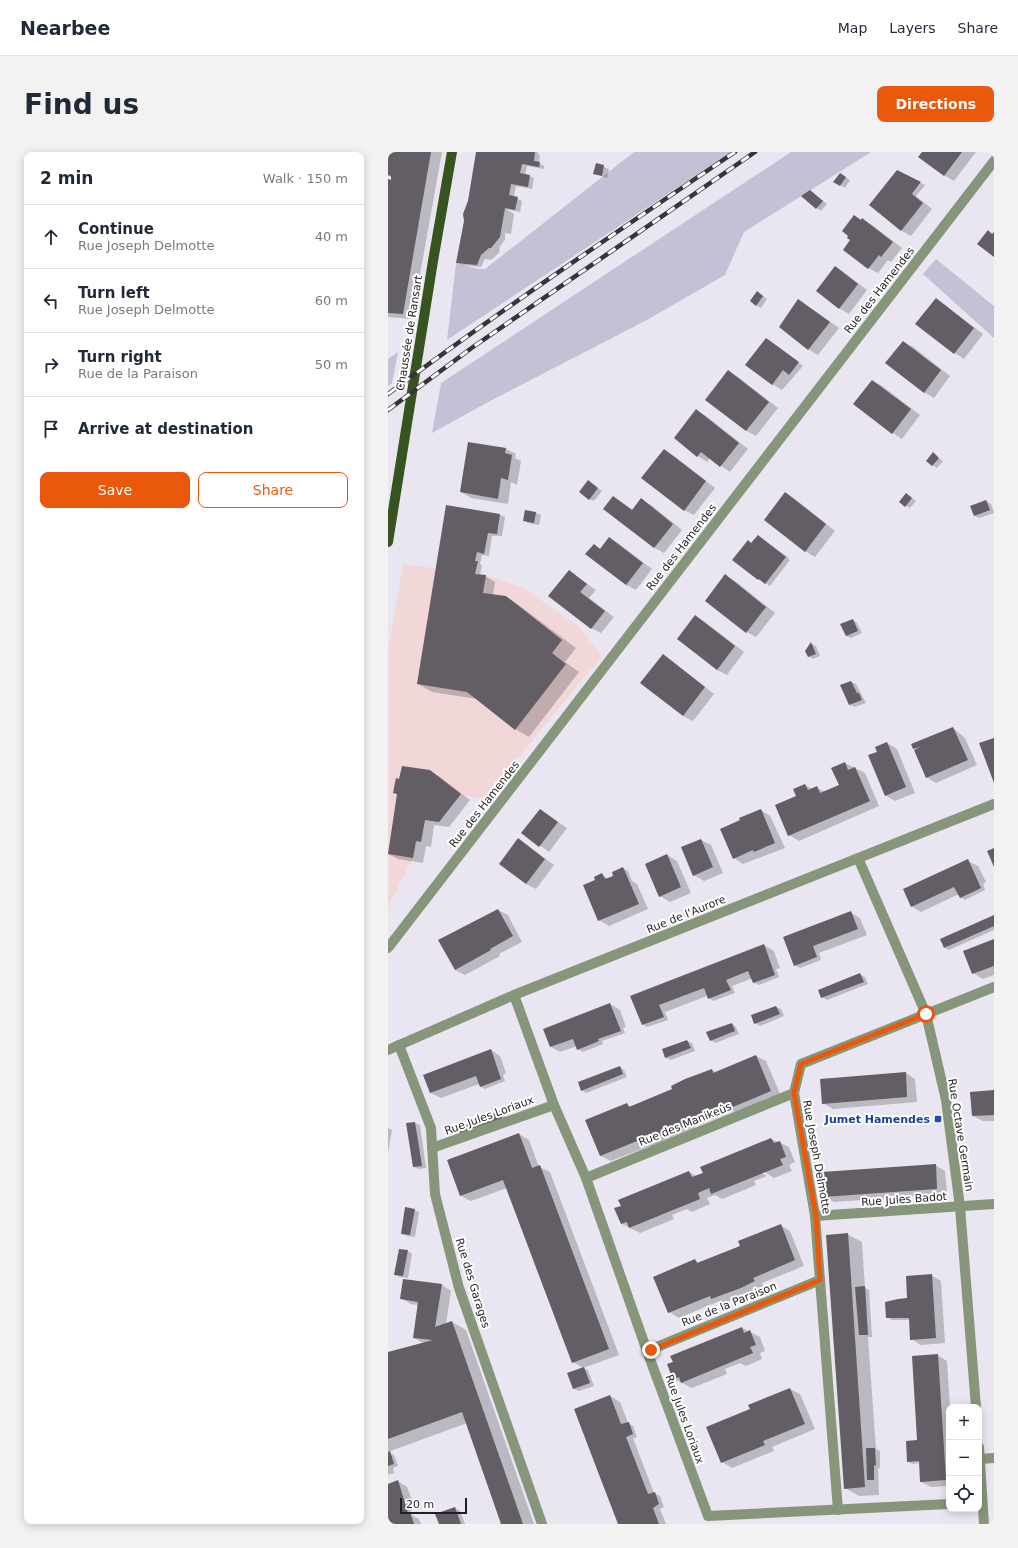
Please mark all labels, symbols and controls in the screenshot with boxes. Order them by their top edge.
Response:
text: Nearbee [20,17,110,39]
text: Map [838,20,867,36]
text: Layers [889,20,936,36]
text: Share [958,20,998,36]
button: Directions [877,86,994,122]
text: Find us [24,88,139,121]
text: 2 min [40,168,93,188]
text: Walk · 150 m [263,171,348,186]
text: Continue [78,220,154,238]
icon: ahead [40,226,62,248]
text: 40 m [315,229,348,244]
text: Rue Joseph Delmotte [78,238,214,253]
street label: Rue des Hamendes [842,244,917,336]
street label: Chaussée de Ransart [394,274,425,392]
text: Turn left [78,284,150,302]
icon: left [40,290,62,312]
text: 60 m [315,293,348,308]
text: Rue Joseph Delmotte [78,302,214,317]
text: Turn right [78,348,162,366]
icon: right [40,354,62,376]
text: 50 m [315,357,348,372]
text: Rue de la Paraison [78,366,198,381]
icon: arrive [40,418,62,440]
text: Arrive at destination [78,420,253,438]
button: Save [40,472,190,508]
button: Share [198,472,348,508]
street label: Rue des Hamendes [644,501,719,593]
street label: Rue des Hamendes [447,758,522,850]
street label: Rue de l'Aurore [645,893,728,936]
route start [917,1005,935,1023]
street label: Rue Octave Germain [945,1078,976,1192]
street label: Rue Jules Loriaux [443,1093,536,1138]
street label: Rue Joseph Delmotte [800,1099,833,1215]
street label: Rue des Manikeûs [637,1100,734,1149]
place label: Jumet Hamendes [824,1113,930,1126]
marker: Jumet Hamendes [933,1114,943,1124]
street label: Rue Jules Badot [861,1190,948,1209]
street label: Rue des Garages [453,1237,492,1330]
street label: Rue de la Paraison [680,1279,779,1330]
route end [642,1341,660,1359]
street label: Rue Jules Loriaux [662,1373,707,1466]
map controls [946,1404,982,1512]
button: + [946,1404,982,1440]
button: − [946,1440,982,1476]
button: locate [946,1476,982,1512]
scale bar [400,1496,467,1515]
text: 20 m [406,1498,434,1511]

